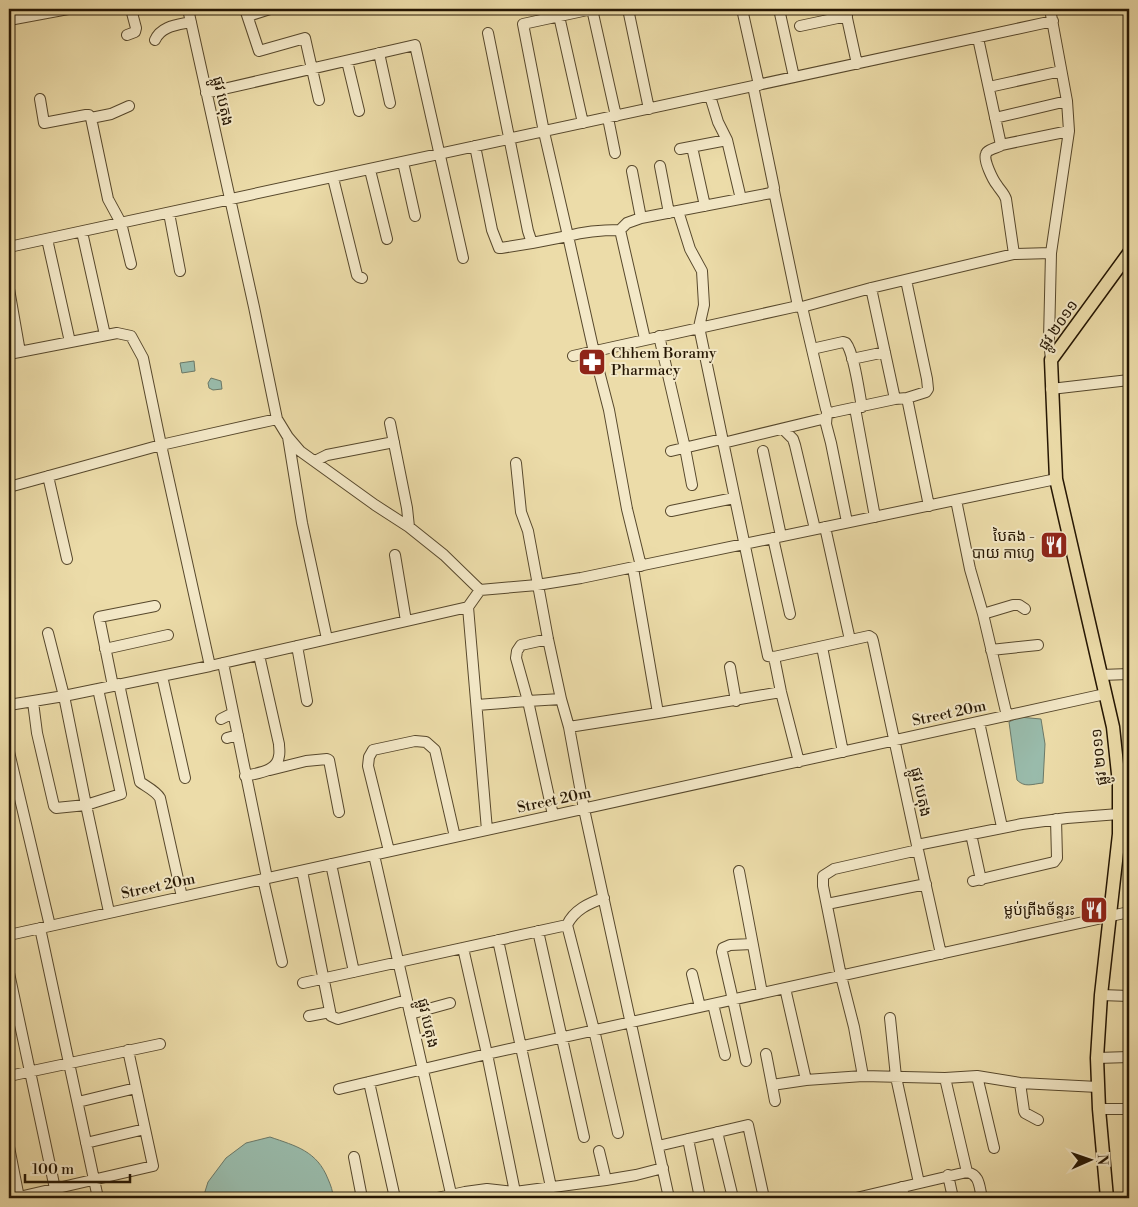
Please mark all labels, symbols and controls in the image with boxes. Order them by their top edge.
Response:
street label: ផ្លូវ បេតុង [205,74,237,128]
street label: ផ្លូវ ២០១១ [1034,296,1085,356]
place label: Chhem Boramy Pharmacy [611,344,717,380]
pharmacy icon: Chhem Boramy Pharmacy [577,347,607,377]
place label: បៃតង - បាយ កាហ្វេ [972,527,1035,563]
restaurant icon: បៃតង - បាយ កាហ្វេ [1039,530,1069,560]
street label: Street 20m [910,696,988,731]
street label: ផ្លូវ ២០១១ [1087,727,1115,786]
street label: ផ្លូវ បេតុង [903,765,935,819]
street label: Street 20m [515,783,593,818]
street label: Street 20m [119,869,197,904]
restaurant icon: ម្លប់ព្រីងច័ន្ទរះ [1079,895,1109,925]
place label: ម្លប់ព្រីងច័ន្ទរះ [1004,901,1075,920]
street label: ផ្លូវ បេតុង [409,996,442,1051]
north arrow [1066,1134,1116,1184]
scale bar [25,1152,130,1184]
text: N [1093,1154,1111,1165]
text: 100 m [32,1160,74,1179]

